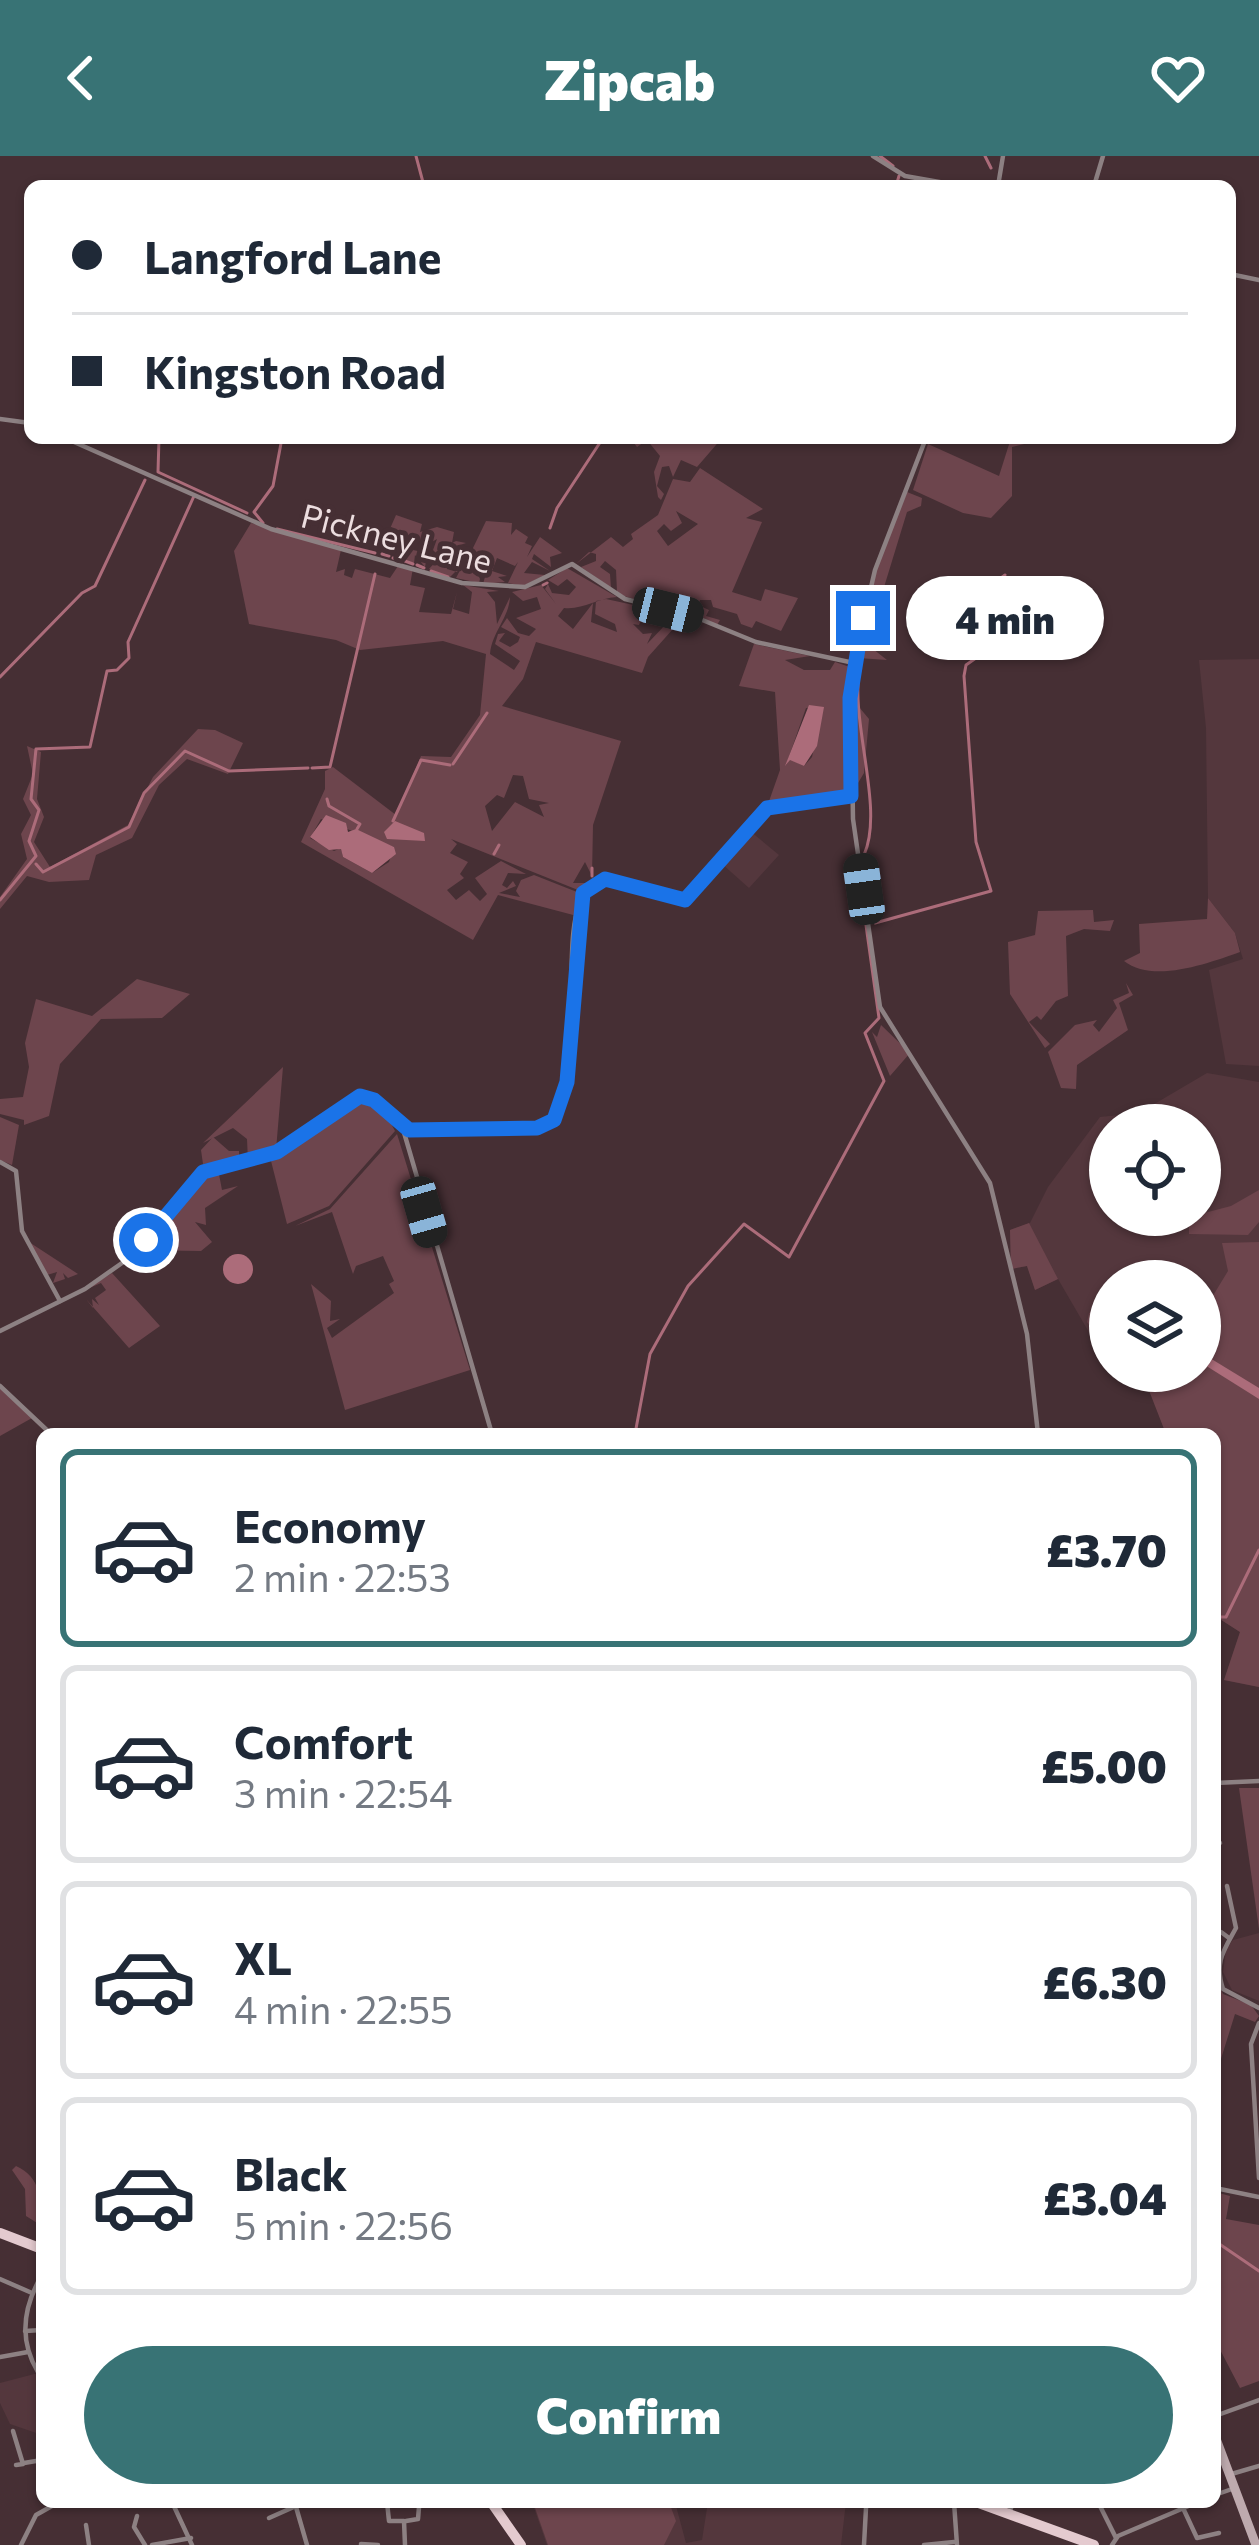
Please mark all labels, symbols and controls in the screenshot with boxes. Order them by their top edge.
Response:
icon: back [48,45,114,111]
text: Zipcab [544,45,715,111]
icon: heart [1145,45,1211,111]
text: Langford Lane [144,228,442,283]
text: Kingston Road [144,343,446,398]
street label: Pickney Lane [297,494,497,580]
callout: 4 min [905,576,1103,660]
car [629,584,707,636]
route end [836,591,890,645]
text: 4 min [955,594,1055,642]
car [841,851,887,927]
map controls [1089,1104,1221,1392]
button: locate [1089,1104,1221,1236]
car [397,1172,451,1252]
route start [119,1213,173,1267]
button: layers [1089,1260,1221,1392]
icon: car [90,1494,198,1602]
text: Economy [234,1497,426,1552]
text: £3.70 [1046,1521,1167,1576]
text: 2 min · 22:53 [234,1552,451,1600]
icon: car [90,1710,198,1818]
text: Comfort [234,1713,413,1768]
text: £5.00 [1041,1737,1167,1792]
text: 3 min · 22:54 [234,1768,453,1816]
icon: car [90,1926,198,2034]
text: XL [234,1929,292,1984]
text: £6.30 [1043,1953,1167,2008]
text: 4 min · 22:55 [234,1984,453,2032]
icon: car [90,2142,198,2250]
text: Black [234,2145,347,2200]
text: £3.04 [1043,2169,1167,2224]
text: 5 min · 22:56 [234,2200,453,2248]
button: Confirm [84,2346,1173,2484]

